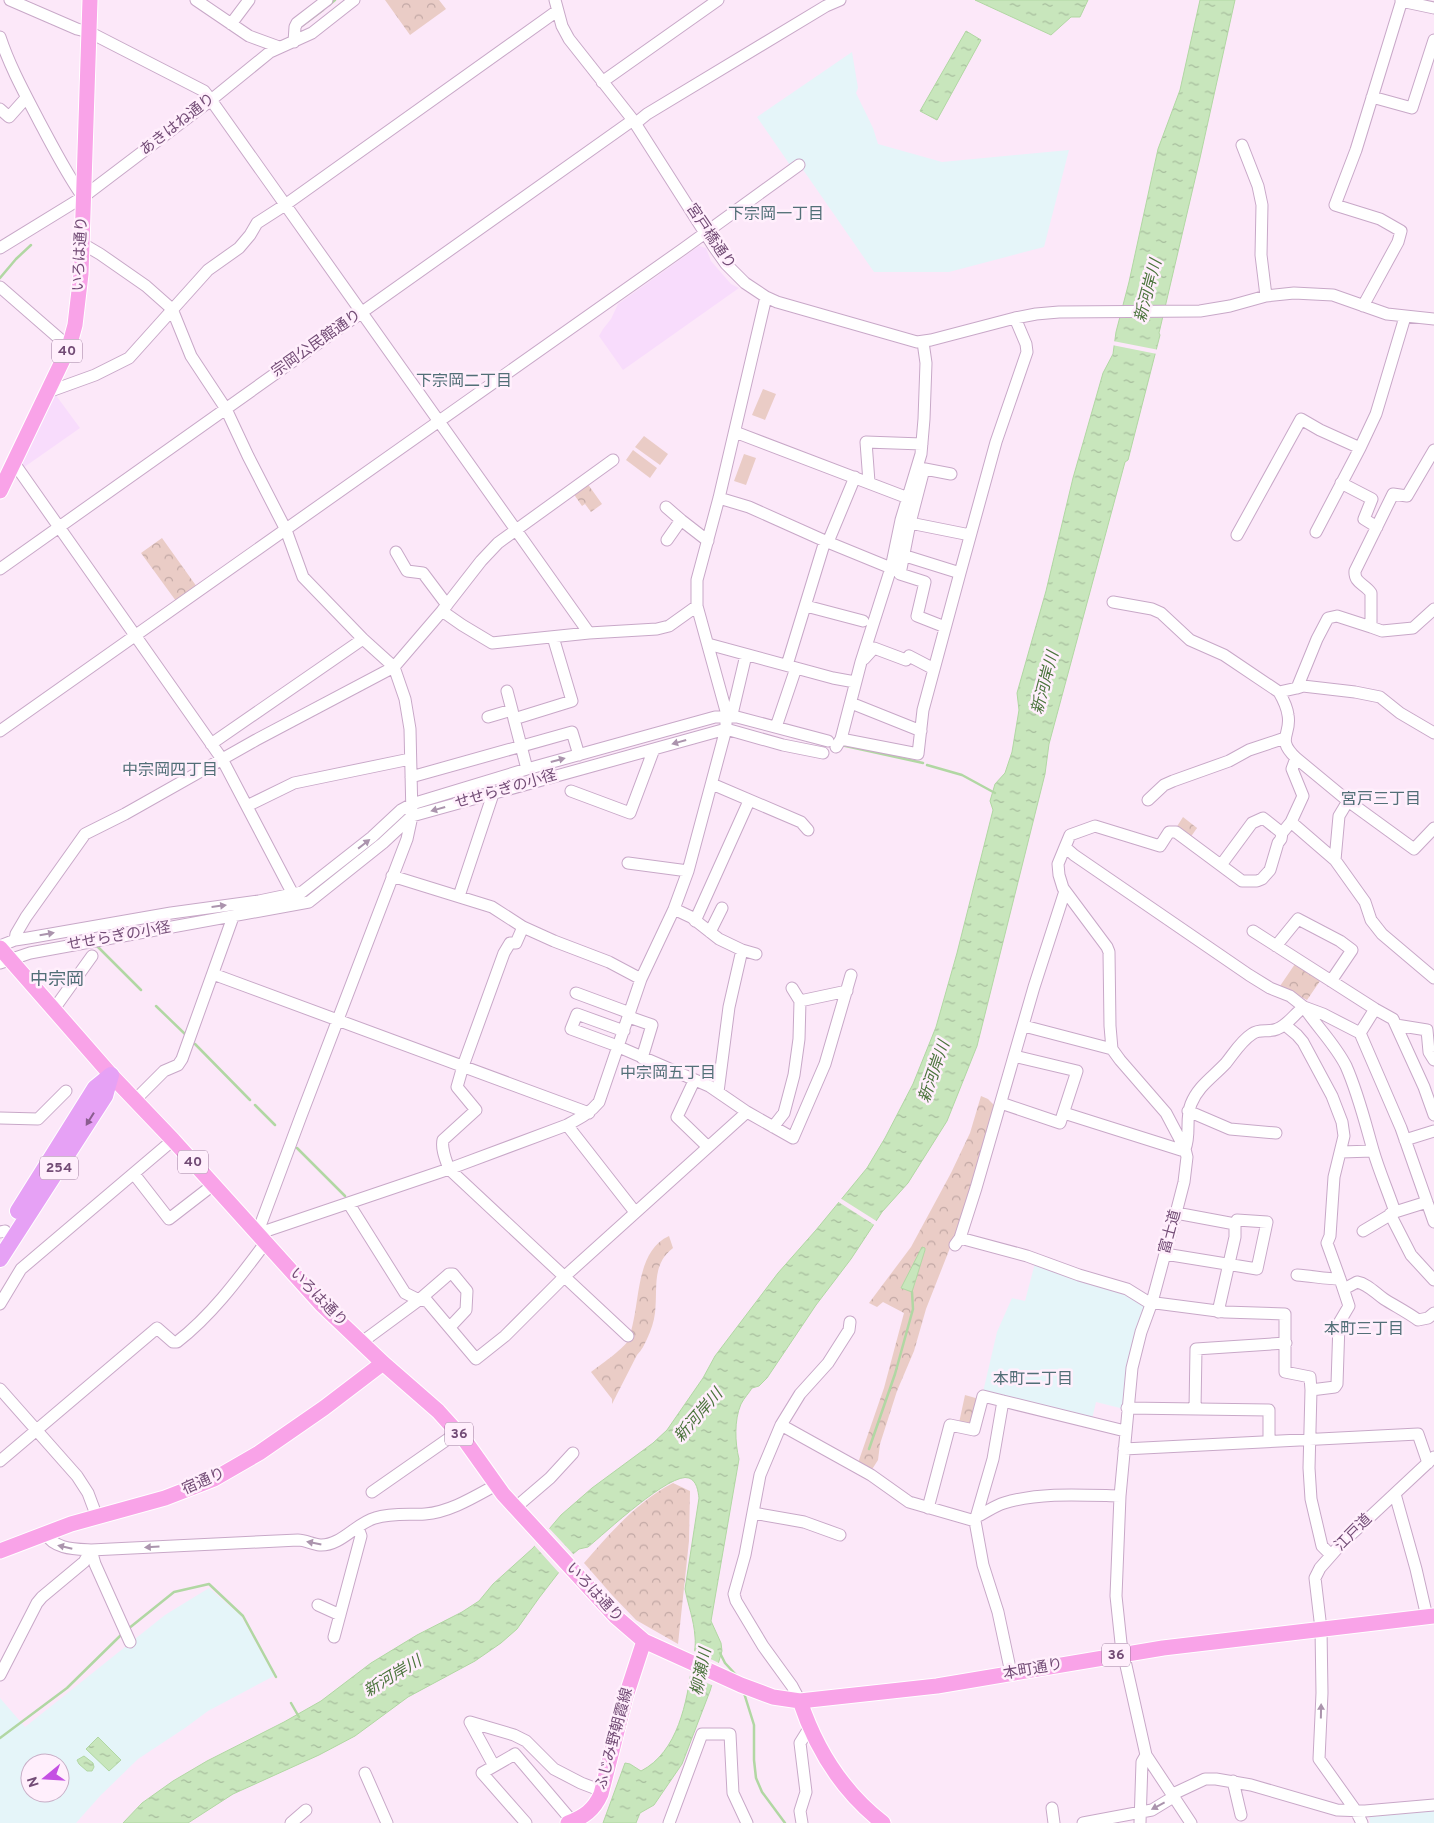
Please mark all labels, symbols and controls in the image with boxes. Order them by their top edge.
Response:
street label: あきはね通り [137,90,219,160]
street label: 宮戸橋通り [681,201,739,273]
district label: 下宗岡一丁目 [728,205,824,225]
street label: いろは通り [70,216,92,292]
water label: 新河岸川 [1131,256,1167,325]
street label: 宗岡公民館通り [269,306,365,382]
road number: 40 [52,340,82,362]
district label: 下宗岡二丁目 [416,372,512,392]
water label: 新河岸川 [1028,648,1064,717]
one-way arrow [671,738,686,746]
one-way arrow [551,756,566,764]
district label: 中宗岡四丁目 [122,761,218,781]
street label: せせらぎの小径 [453,766,559,814]
district label: 宮戸三丁目 [1341,790,1421,810]
one-way arrow [430,805,446,813]
one-way arrow [357,838,370,849]
one-way arrow [212,902,228,910]
street label: せせらぎの小径 [66,919,172,955]
one-way arrow [39,930,55,938]
district label: 中宗岡 [30,969,84,992]
water label: 新河岸川 [915,1037,956,1106]
district label: 中宗岡五丁目 [620,1064,716,1084]
one-way arrow [86,1112,95,1126]
road number: 40 [178,1150,208,1174]
road number: 254 [40,1156,78,1180]
street label: 富士道 [1156,1208,1186,1256]
street label: いろは通り [285,1264,351,1332]
district label: 本町三丁目 [1324,1320,1404,1340]
district label: 本町二丁目 [993,1370,1073,1390]
water label: 新河岸川 [670,1384,729,1447]
road number: 36 [445,1422,473,1446]
street label: 宿通り [180,1464,228,1500]
street label: 江戸道 [1331,1510,1377,1556]
one-way arrow [305,1538,321,1546]
one-way arrow [58,1543,73,1551]
one-way arrow [144,1544,160,1552]
street label: いろは通り [561,1559,627,1627]
road number: 36 [1102,1644,1130,1666]
water label: 柳瀬川 [688,1645,717,1697]
water label: 新河岸川 [360,1651,427,1702]
street label: 本町通り [1002,1655,1064,1685]
street label: ふじみ野朝霞線 [592,1686,638,1792]
one-way arrow [1318,1703,1326,1719]
north arrow [20,1753,70,1803]
text: N [24,1774,44,1789]
one-way arrow [1150,1802,1165,1810]

